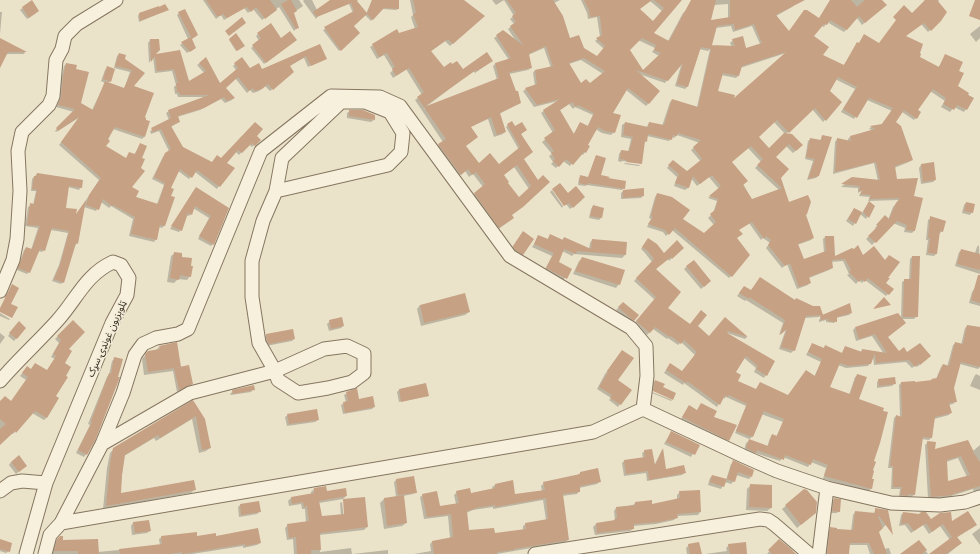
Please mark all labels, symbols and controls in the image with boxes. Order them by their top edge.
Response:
street label: ټلوېزيون غونډۍ سړک [85,299,129,379]

